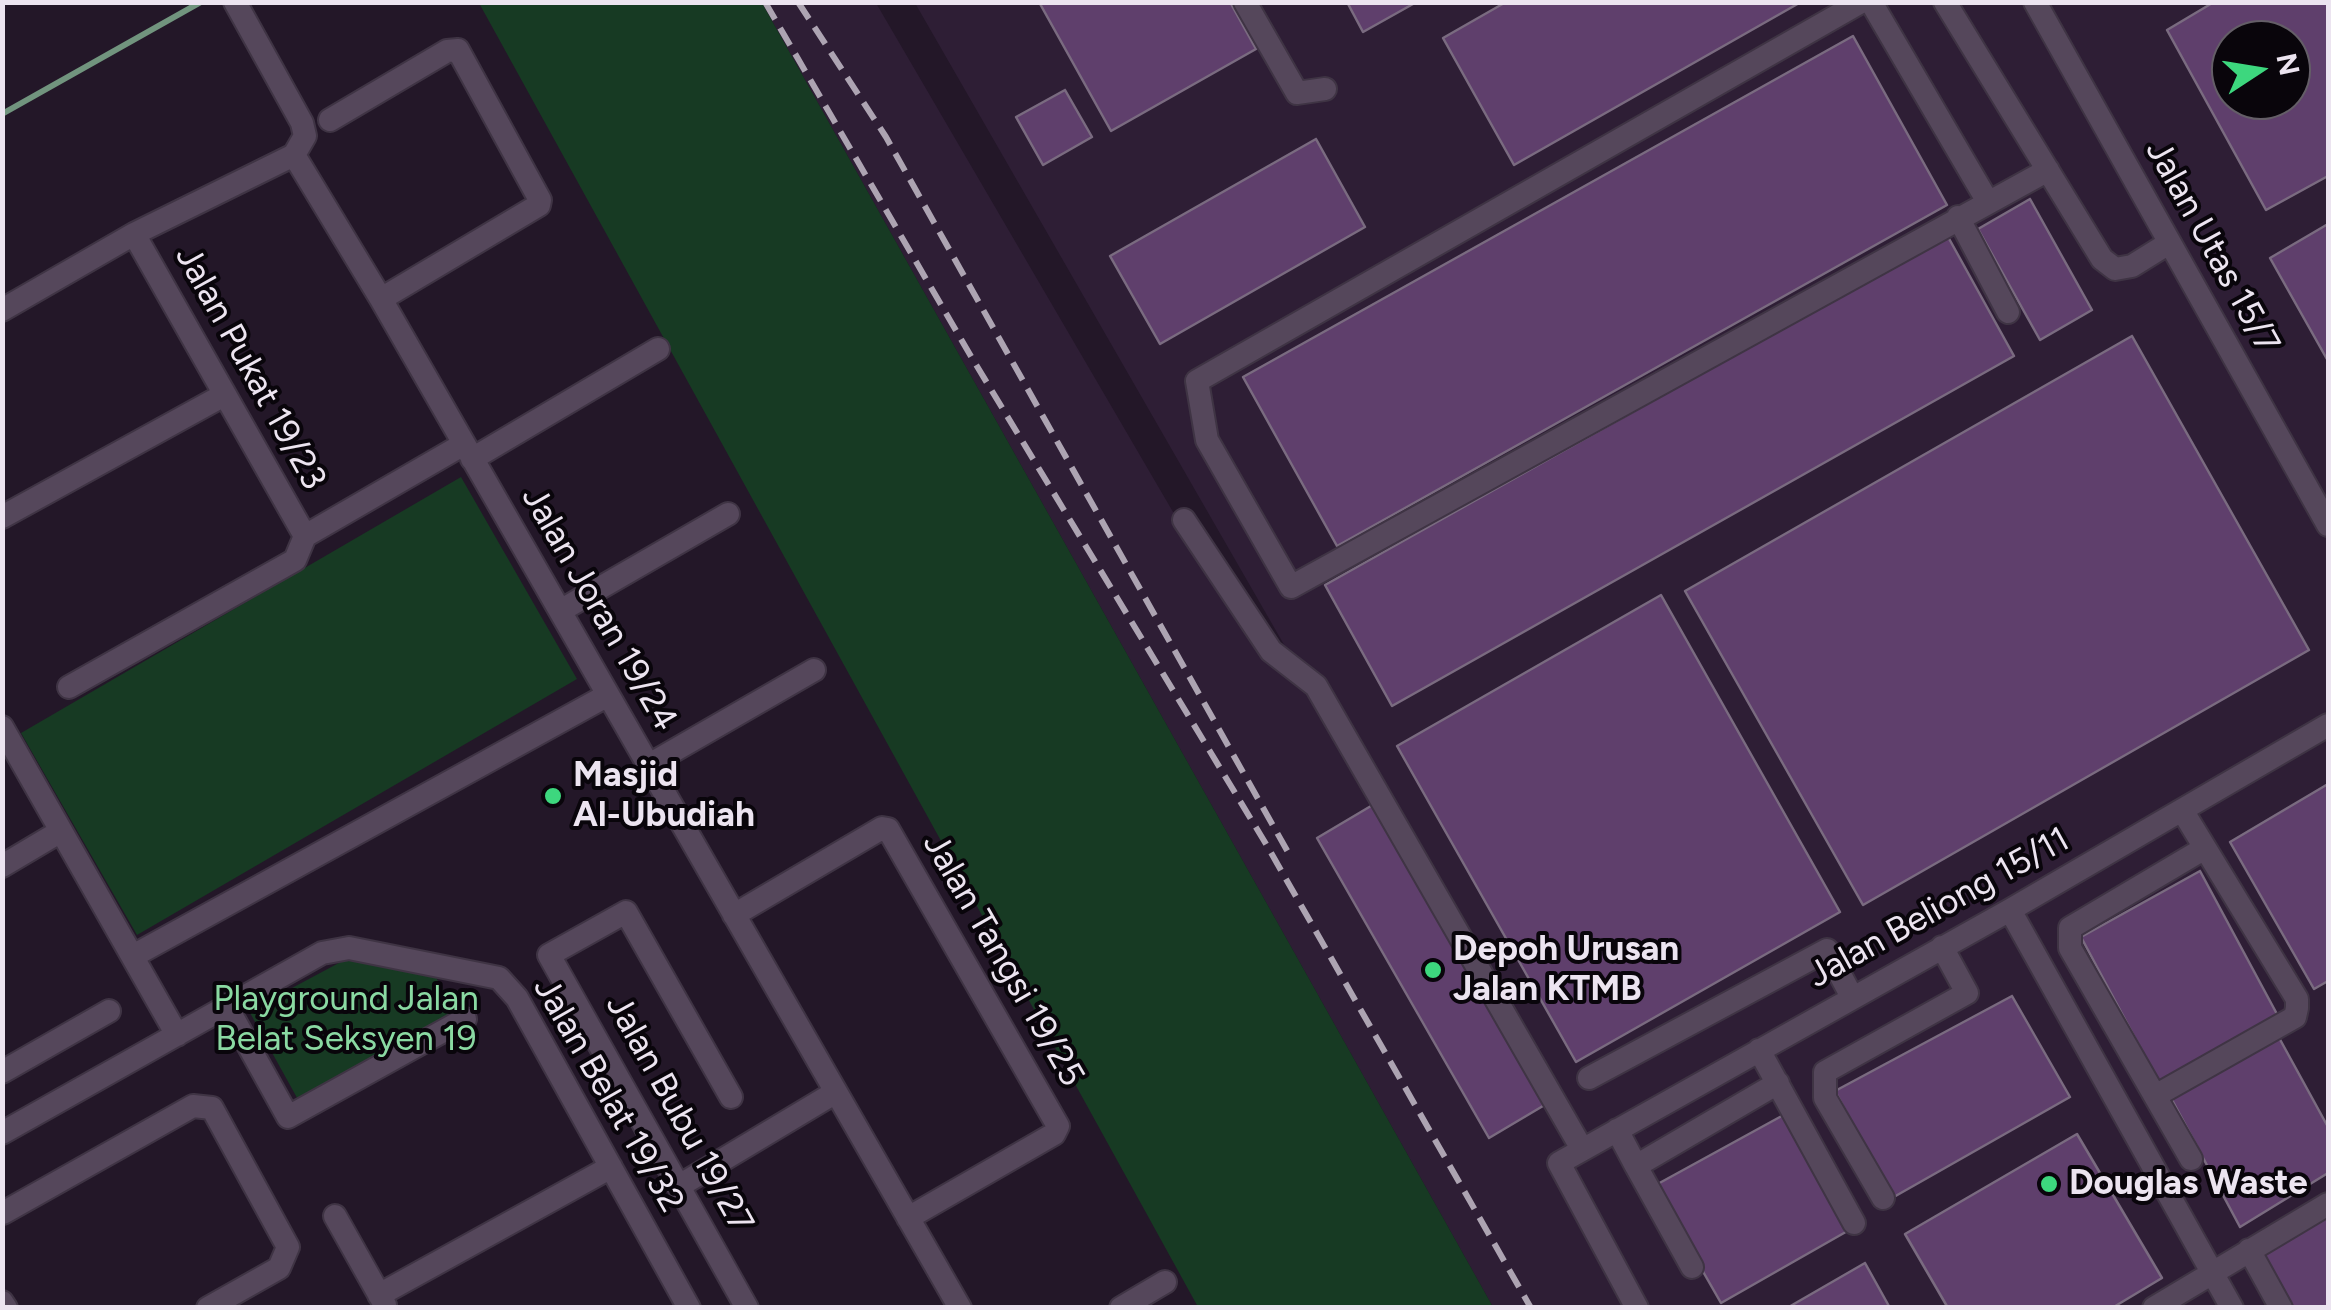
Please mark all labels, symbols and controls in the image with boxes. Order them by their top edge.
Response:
north arrow [2211,20,2311,120]
text: N [2270,50,2307,78]
street label: Jalan Utas 15/7 [2136,133,2288,361]
street label: Jalan Pukat 19/23 [166,239,334,497]
street label: Jalan Joran 19/24 [512,479,686,739]
place label: Masjid Al-Ubudiah [573,755,755,837]
marker: Masjid Al-Ubudiah [542,785,564,807]
street label: Jalan Beliong 15/11 [1801,819,2077,997]
street label: Jalan Tangsi 19/25 [913,826,1093,1094]
place label: Depoh Urusan Jalan KTMB [1453,929,1679,1011]
marker: Depoh Urusan Jalan KTMB [1422,959,1444,981]
street label: Jalan Belat 19/32 [524,970,692,1220]
park label: Playground Jalan Belat Seksyen 19 [213,979,479,1061]
street label: Jalan Bubu 19/27 [596,988,762,1240]
place label: Douglas Waste [2069,1163,2308,1205]
marker: Douglas Waste [2038,1173,2060,1195]

